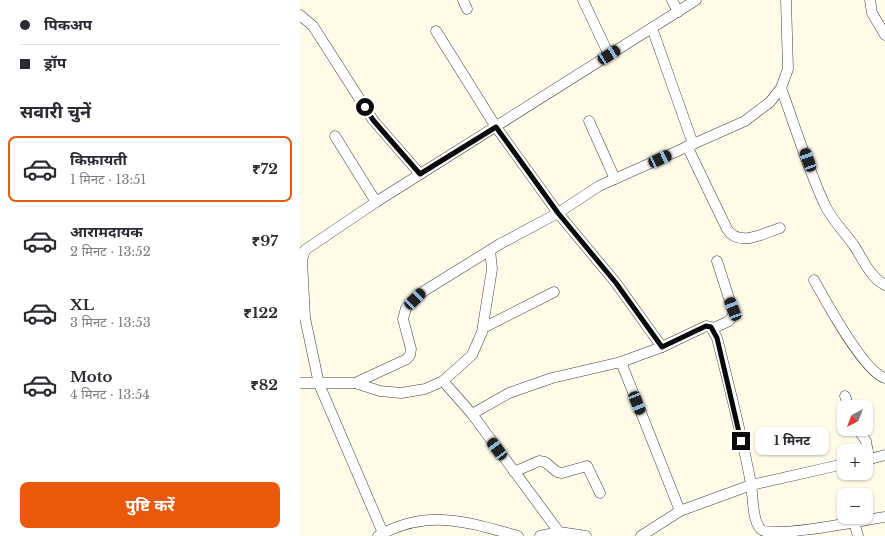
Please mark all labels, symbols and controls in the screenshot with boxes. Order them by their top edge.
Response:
text: पिकअप [44,15,92,34]
car [596,43,622,67]
text: ड्रॉप [44,53,66,72]
route start [356,98,374,116]
text: सवारी चुनें [20,101,91,123]
car [798,147,818,173]
car [647,148,673,170]
text: किफ़ायती [70,150,127,169]
icon: car [22,151,58,187]
text: ₹72 [252,159,278,178]
text: 1 मिनट · 13:51 [70,171,146,188]
text: आरामदायक [70,222,143,241]
icon: car [22,223,58,259]
text: ₹97 [252,231,278,250]
text: 2 मिनट · 13:52 [70,243,151,260]
car [402,286,428,312]
icon: car [22,295,58,331]
text: XL [70,295,94,314]
car [723,296,743,322]
text: ₹122 [243,303,278,322]
text: 3 मिनट · 13:53 [70,314,151,331]
icon: car [22,367,58,403]
text: Moto [70,367,112,386]
text: ₹82 [250,375,278,394]
text: 4 मिनट · 13:54 [70,386,150,403]
car [627,390,647,416]
north arrow [837,400,873,436]
map controls [837,400,873,524]
callout: 1 मिनट [755,427,829,455]
route end [732,432,750,450]
text: 1 मिनट [774,432,810,449]
car [485,436,509,462]
button: + [837,444,873,480]
button: पुष्टि करें [20,482,280,528]
button: − [837,488,873,524]

